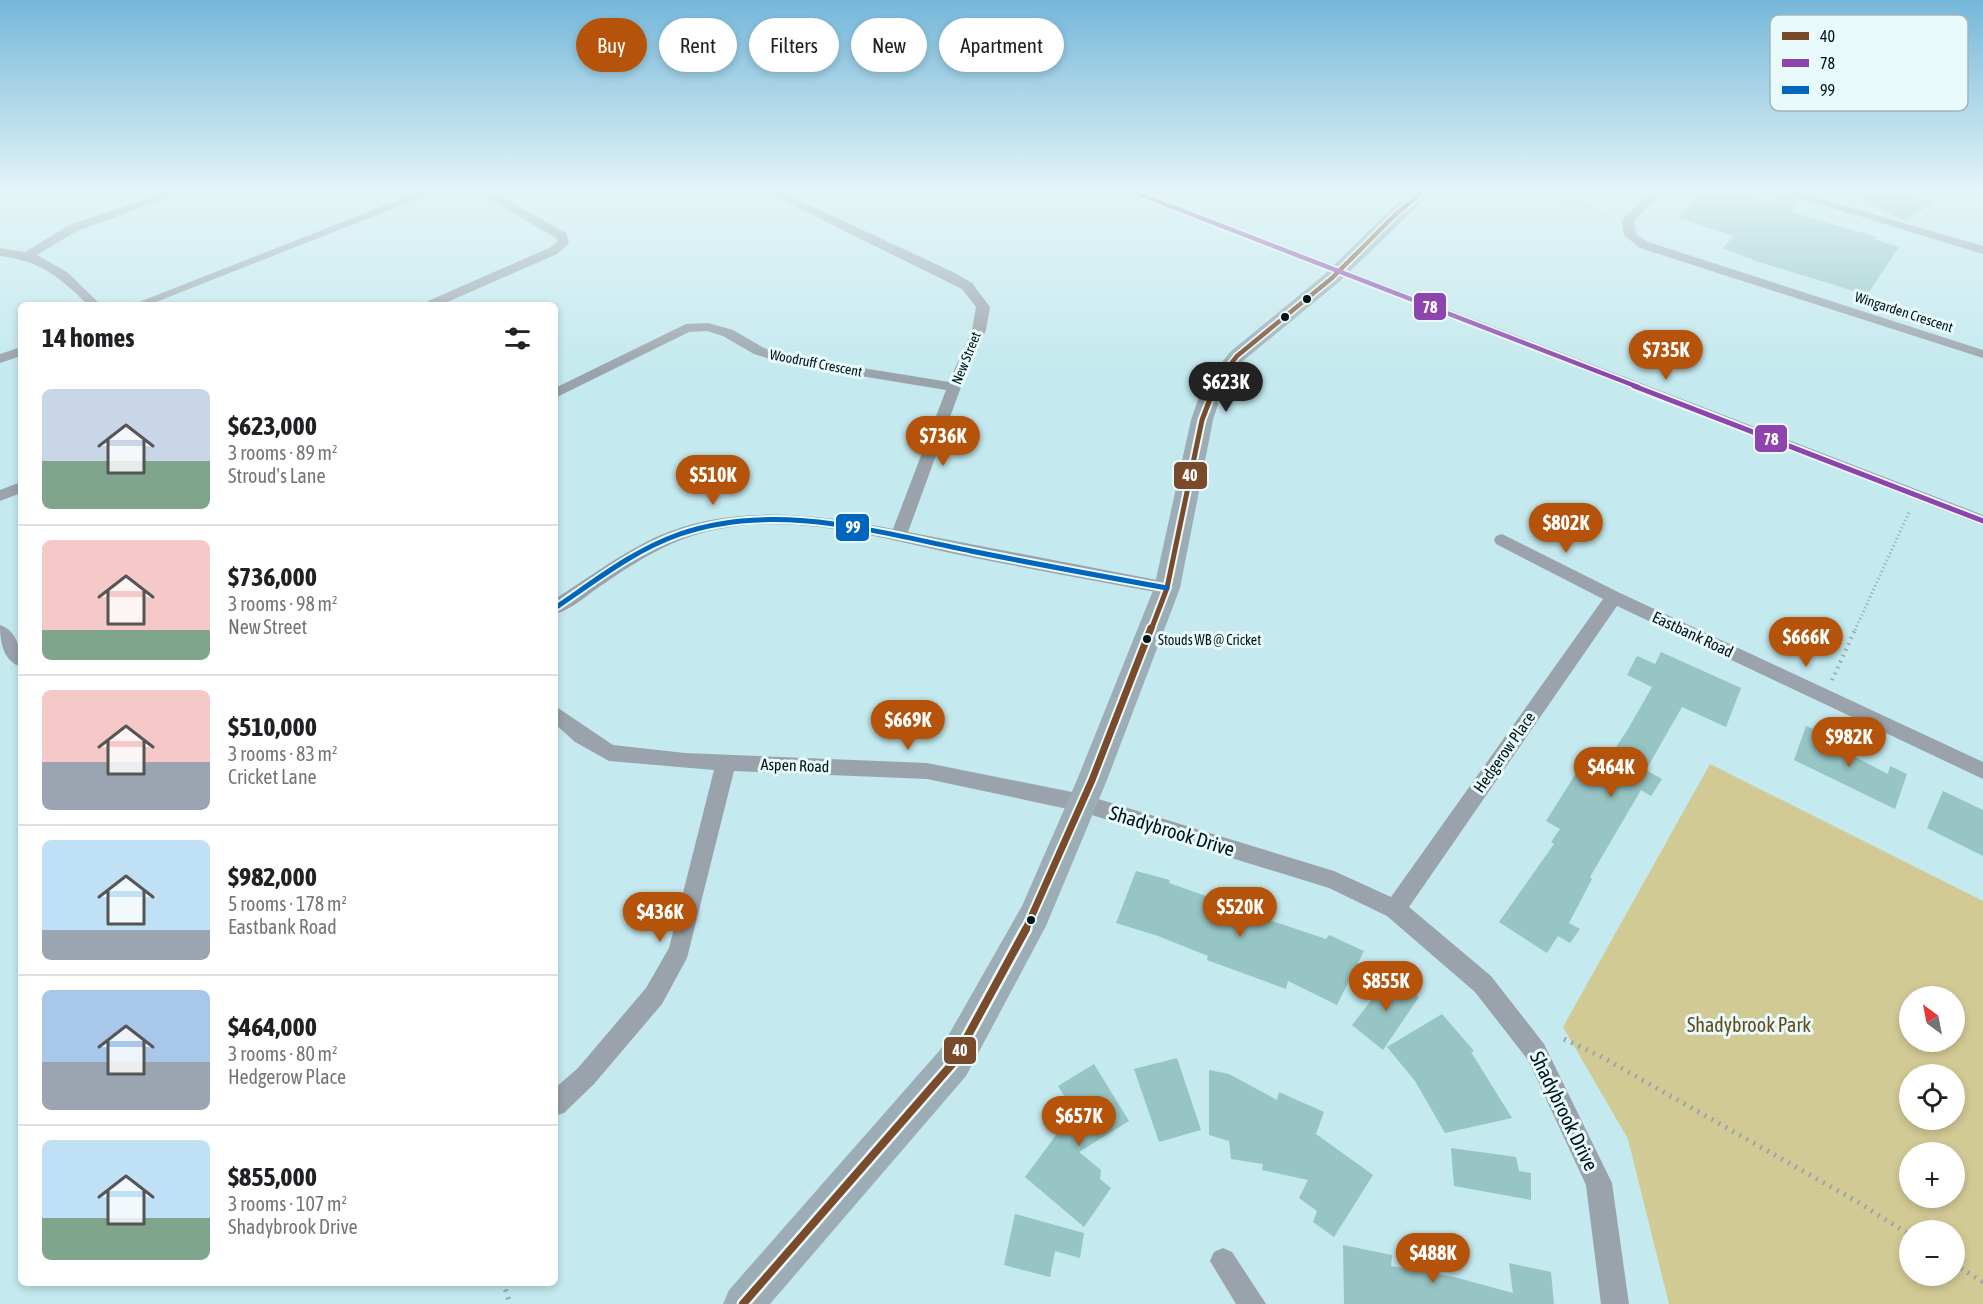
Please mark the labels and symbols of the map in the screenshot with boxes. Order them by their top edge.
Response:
legend [1770,15,1968,111]
text: 40 [1820,27,1835,45]
text: 78 [1820,54,1835,72]
text: 99 [1820,81,1835,99]
street label: Wingarden Crescent [1853,289,1955,335]
line badge: 78 [1413,292,1447,321]
unlabelled marker [1301,293,1313,305]
text: 78 [1422,298,1438,316]
unlabelled marker [1279,311,1291,323]
street label: New Street [948,329,984,387]
pin: $735K [1624,330,1708,381]
street label: Woodruff Crescent [768,346,864,380]
pin: $623K [1184,362,1268,413]
pin: $736K [901,416,985,467]
line badge: 78 [1754,424,1788,453]
text: 78 [1763,430,1779,448]
pin: $510K [671,455,755,506]
line badge: 40 [1173,461,1208,490]
text: 40 [1181,466,1198,484]
pin: $802K [1524,503,1608,554]
line badge: 99 [835,513,870,542]
text: 99 [845,518,861,536]
street label: Eastbank Road [1650,607,1736,661]
pin: $666K [1764,617,1848,668]
place label: Stouds WB @ Cricket [1158,632,1261,648]
marker: Stouds WB @ Cricket [1141,633,1153,645]
pin: $669K [866,700,950,751]
street label: Hedgerow Place [1470,708,1539,796]
pin: $982K [1807,717,1891,768]
pin: $464K [1569,747,1653,798]
street label: Aspen Road [760,755,830,776]
street label: Shadybrook Drive [1107,801,1238,860]
pin: $520K [1198,887,1282,938]
pin: $436K [618,892,702,943]
unlabelled marker [1025,914,1037,926]
pin: $855K [1344,961,1428,1012]
north arrow [1899,986,1965,1052]
park label: Shadybrook Park [1687,1013,1811,1036]
line badge: 40 [943,1036,977,1065]
text: 40 [951,1041,968,1059]
street label: Shadybrook Drive [1526,1047,1603,1174]
pin: $657K [1037,1096,1121,1147]
pin: $488K [1391,1233,1475,1284]

